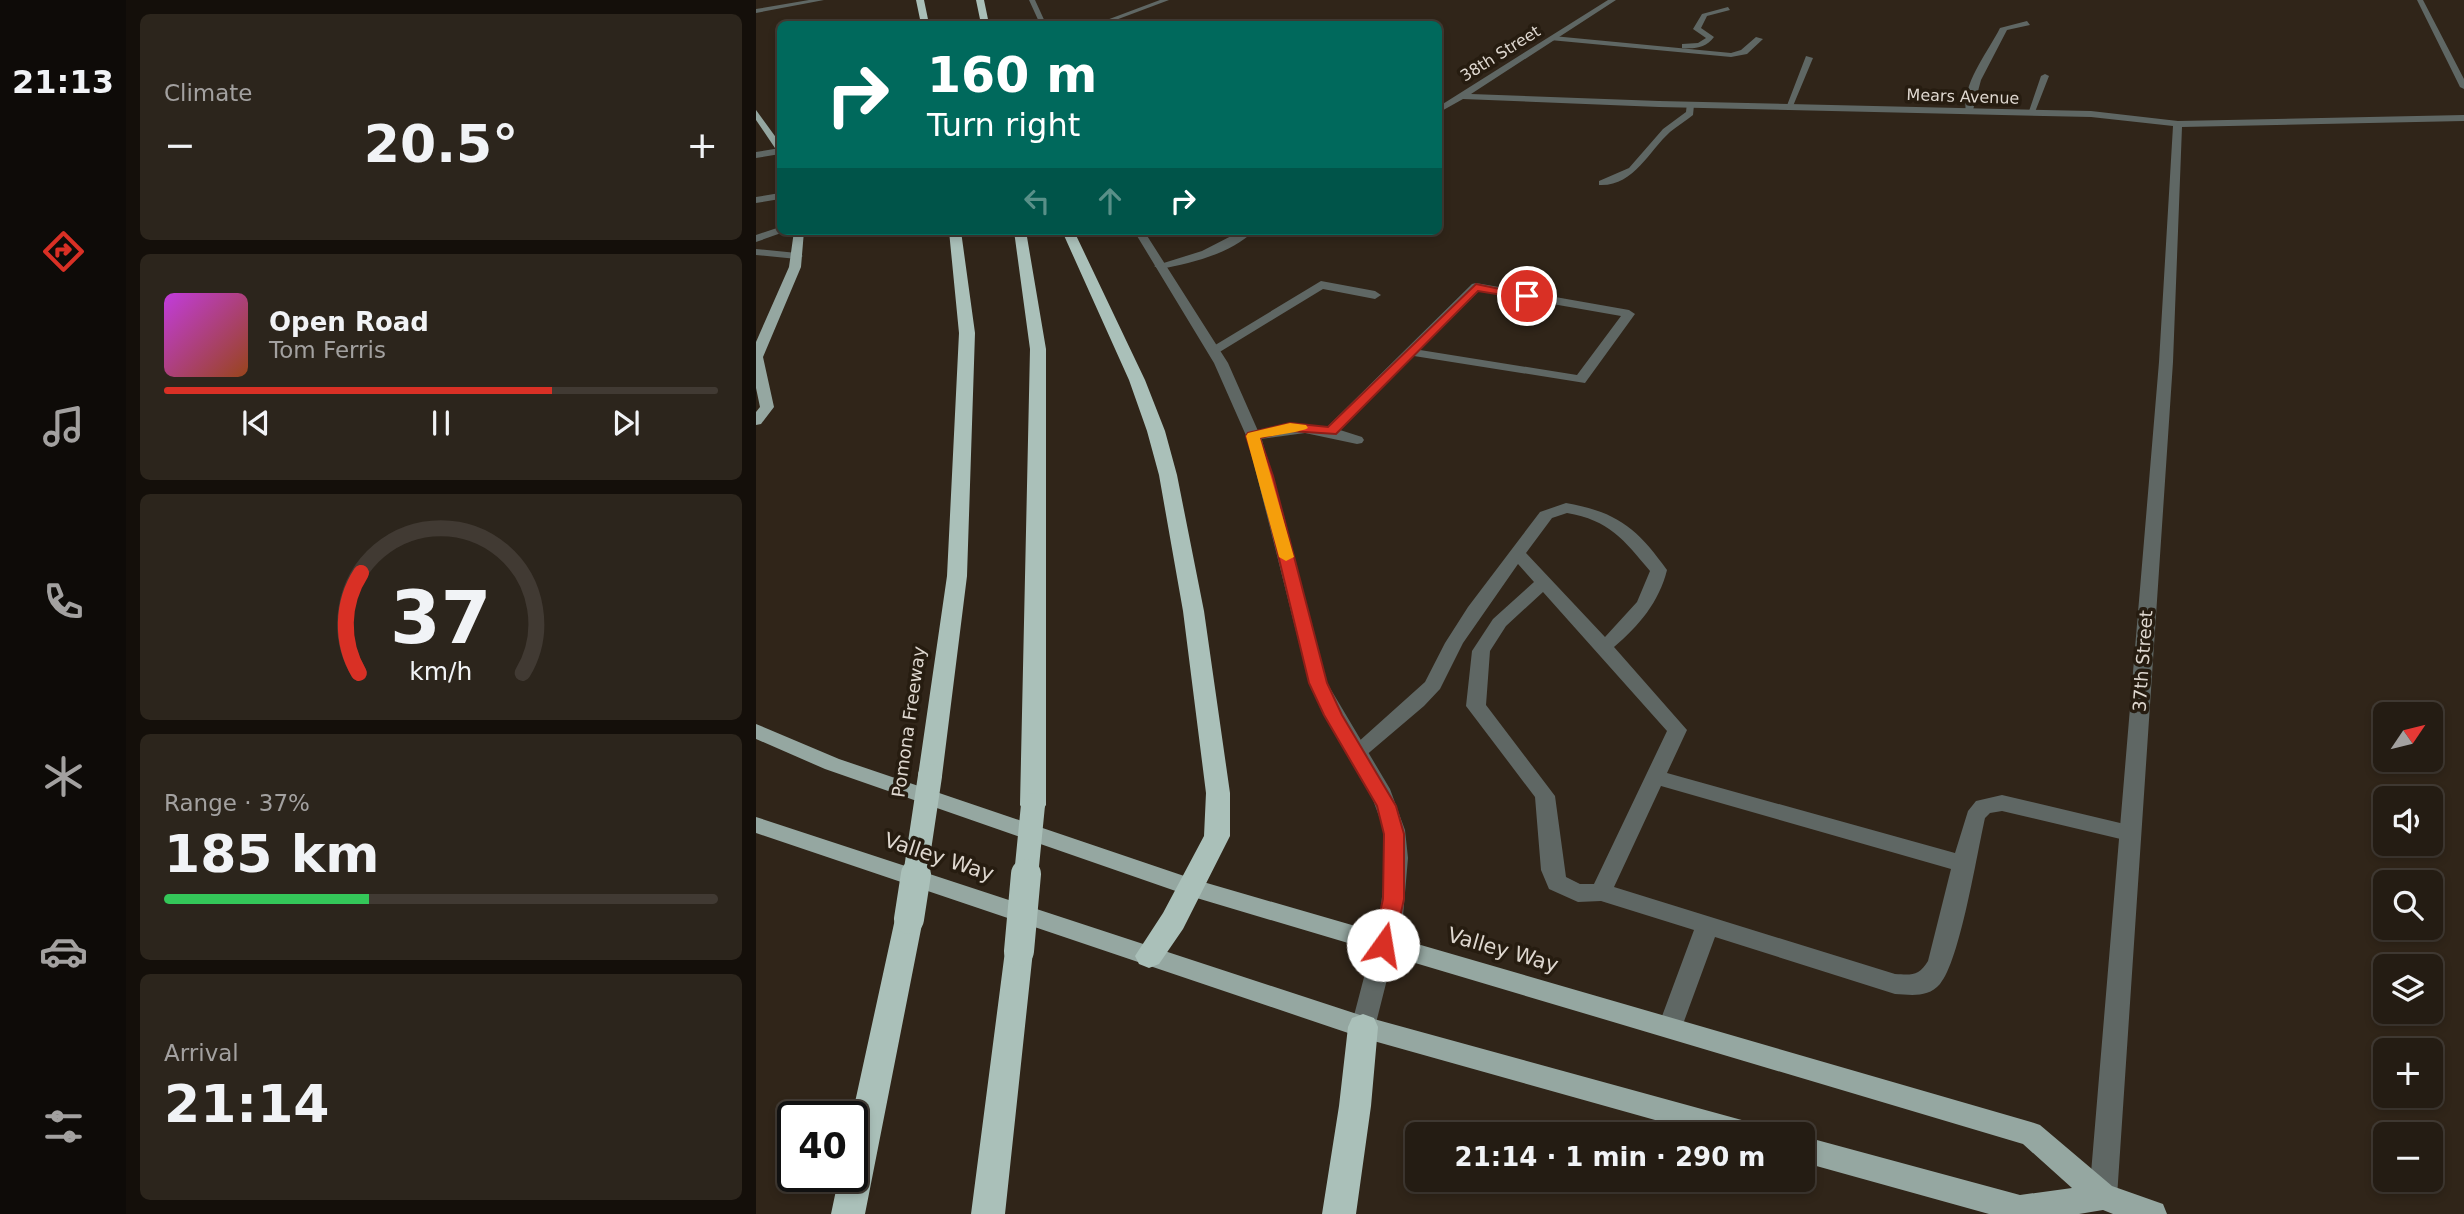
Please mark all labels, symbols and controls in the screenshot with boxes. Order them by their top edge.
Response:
street label: 38th Street [1457,21,1544,85]
text: 160 m [927,47,1097,104]
icon: right [812,49,903,140]
text: 21:13 [12,63,114,101]
text: Climate [164,80,253,106]
street label: Mears Avenue [1906,85,2020,108]
text: Turn right [927,106,1080,144]
text: 20.5° [364,114,518,174]
text: − [164,123,196,167]
text: + [686,123,718,167]
icon: left [1018,182,1056,220]
icon: ahead [1091,182,1129,220]
icon: right [1164,182,1202,220]
icon: directions [39,227,88,276]
pin [1497,266,1557,326]
icon: arrive [1508,277,1546,315]
text: Open Road [269,307,429,337]
text: Tom Ferris [269,337,386,363]
icon: music [39,402,88,451]
icon: previous [237,404,275,442]
icon: pause [422,404,460,442]
icon: next [607,404,645,442]
text: 37 [390,575,492,660]
icon: phone [39,577,88,626]
street label: 37th Street [2128,609,2157,712]
street label: Pomona Freeway [887,645,930,799]
text: km/h [409,657,473,686]
north arrow [2373,702,2443,772]
map controls [2373,702,2443,1192]
icon: climate [39,752,88,801]
button: sound [2373,786,2443,856]
text: Range · 37% [164,790,310,816]
text: 185 km [164,824,379,884]
street label: Valley Way [881,828,997,886]
button: search [2373,870,2443,940]
position arrow [1346,908,1420,982]
street label: Valley Way [1445,923,1561,977]
icon: car [39,927,88,976]
button: layers [2373,954,2443,1024]
button: + [2373,1038,2443,1108]
text: Arrival [164,1040,239,1066]
text: 21:14 [164,1074,330,1134]
speed limit sign: 40 [777,1101,868,1192]
icon: filters [39,1102,88,1151]
button: − [2373,1122,2443,1192]
text: 21:14 · 1 min · 290 m [1455,1142,1765,1172]

